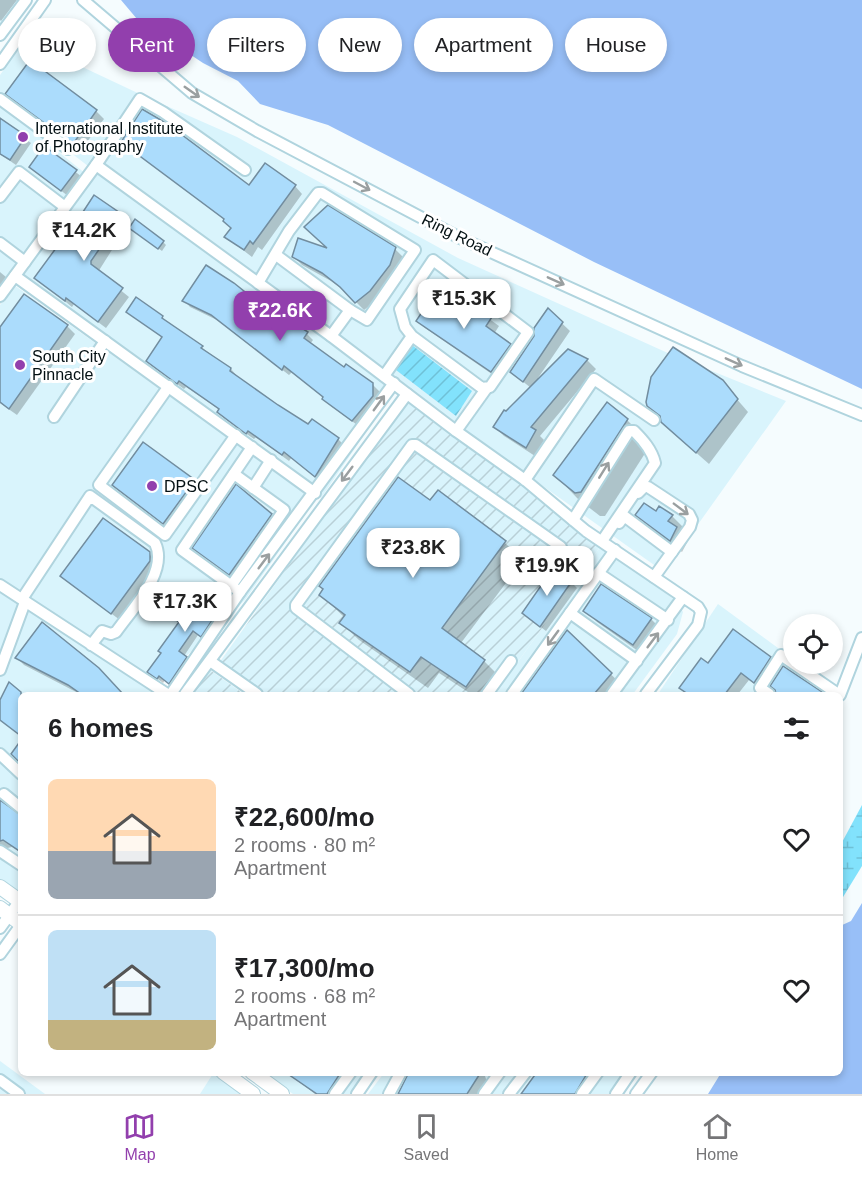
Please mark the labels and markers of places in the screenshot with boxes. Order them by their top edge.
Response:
place label: International Institute of Photography [35,120,184,155]
marker: International Institute of Photography [16,130,30,144]
pin: ₹14.2K [35,211,133,262]
pin: ₹15.3K [415,279,513,330]
pin: ₹22.6K [231,291,329,342]
place label: South City Pinnacle [32,348,106,383]
marker: South City Pinnacle [13,358,27,372]
place label: DPSC [164,478,208,495]
marker: DPSC [145,479,159,493]
pin: ₹23.8K [364,528,462,579]
pin: ₹19.9K [498,546,596,597]
pin: ₹17.3K [136,582,234,633]

